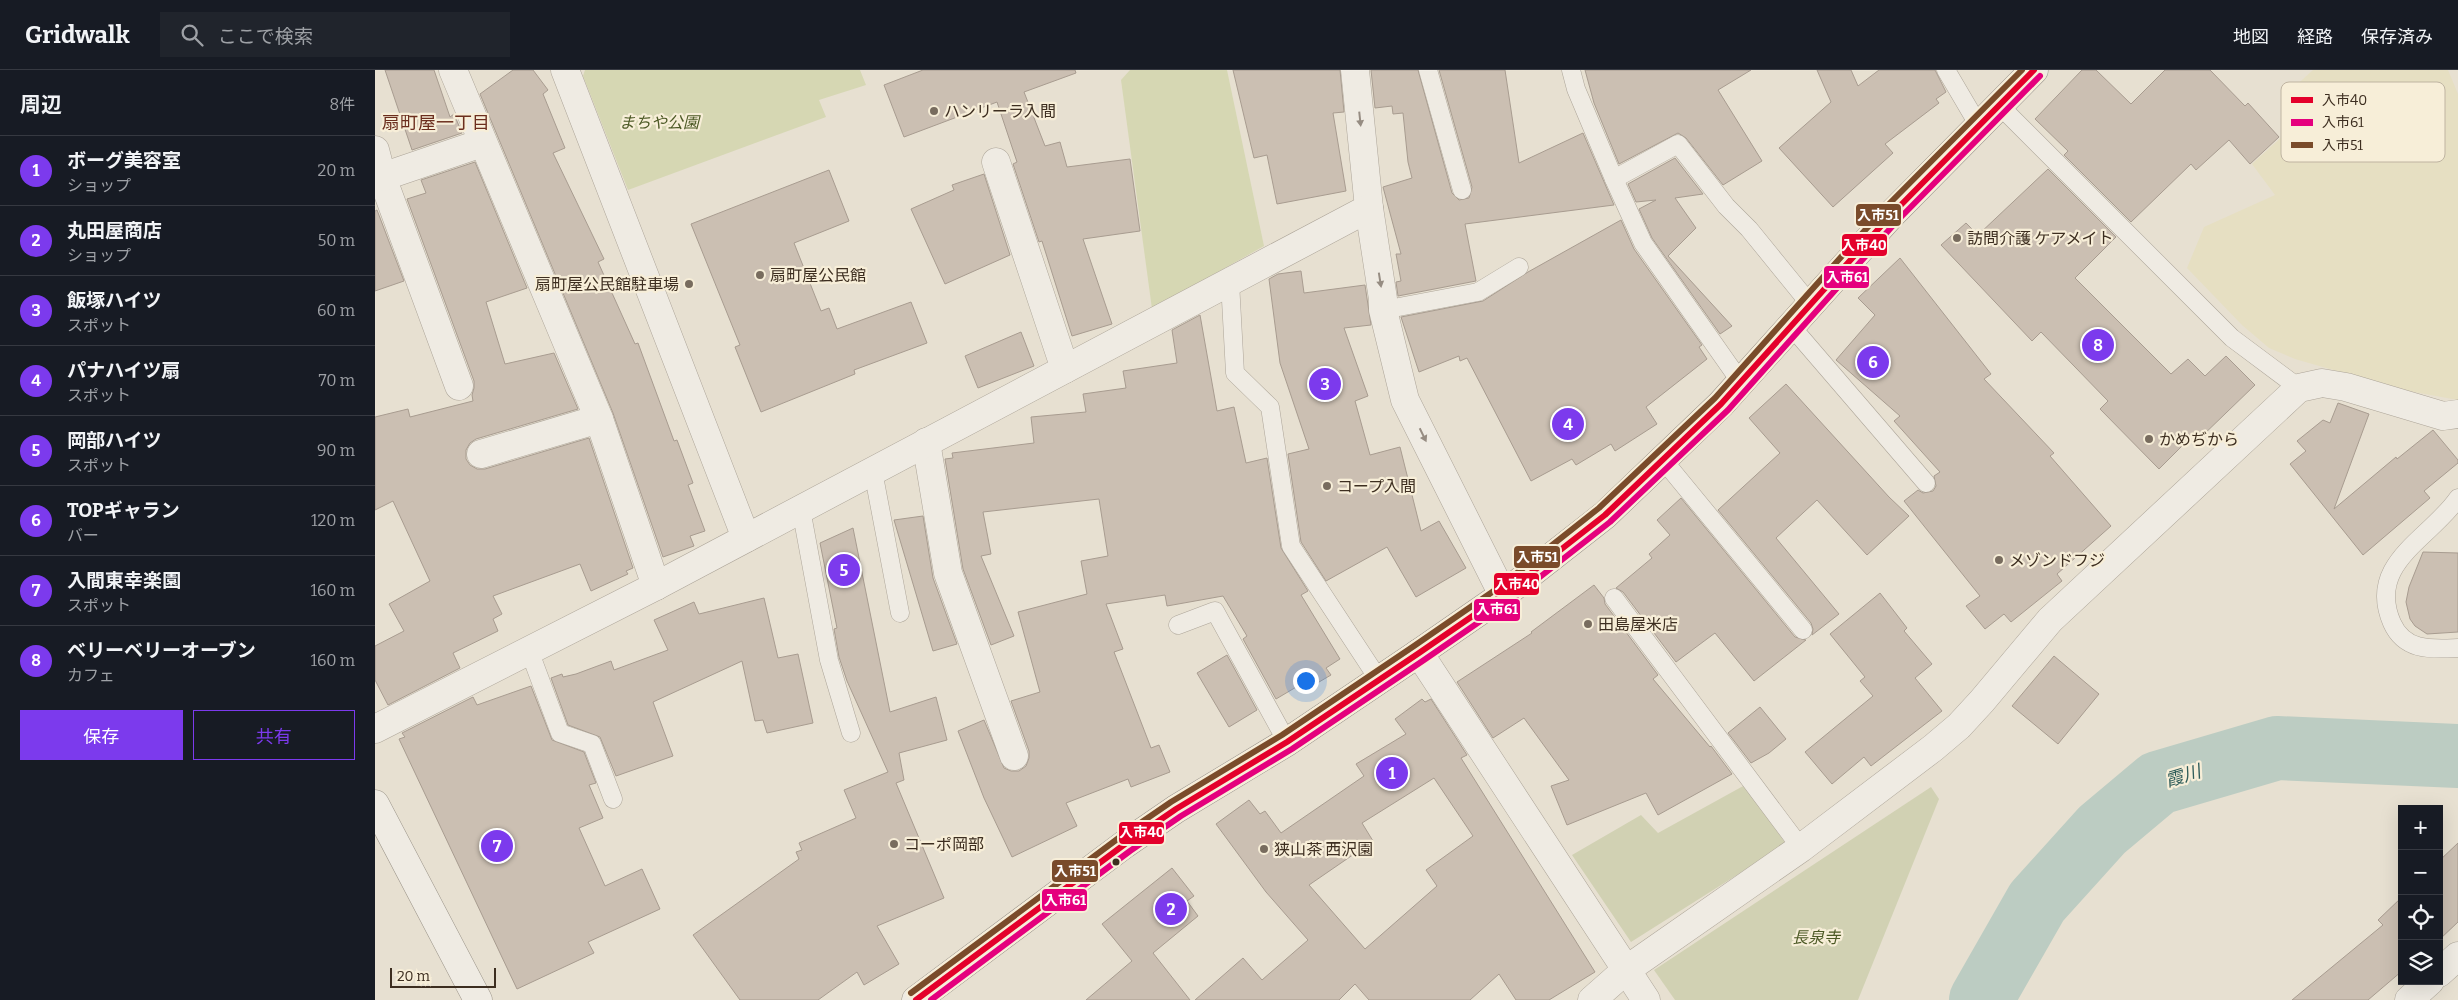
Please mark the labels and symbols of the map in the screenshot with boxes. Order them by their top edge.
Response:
legend [2281,82,2445,162]
text: 入市40 [2322,92,2367,109]
place label: ハンリーラ入間 [944,102,1056,121]
marker: ハンリーラ入間 [928,105,940,117]
one-way arrow [1357,111,1365,127]
district label: 扇町屋一丁目 [382,112,490,134]
park label: まちや公園 [619,113,701,132]
text: 入市61 [2322,114,2364,131]
text: 入市51 [2322,137,2363,154]
line badge: 入市51 [1855,203,1902,227]
text: 入市51 [1857,207,1899,224]
place label: 訪問介護 ケアメイト [1967,229,2113,248]
marker: 訪問介護 ケアメイト [1951,232,1963,244]
line badge: 入市40 [1841,233,1888,257]
text: 入市40 [1841,237,1887,254]
line badge: 入市61 [1823,265,1870,289]
place label: 扇町屋公民館 [770,266,866,285]
marker: 扇町屋公民館 [754,269,766,281]
text: 入市61 [1826,269,1868,286]
one-way arrow [1377,272,1385,288]
place label: 扇町屋公民館駐車場 [535,275,679,294]
marker: 扇町屋公民館駐車場 [683,278,695,290]
pin: 8 [2082,326,2114,364]
pin: 6 [1857,343,1889,381]
pin: 3 [1309,365,1341,403]
pin: 4 [1552,405,1584,443]
one-way arrow [1419,428,1427,442]
place label: かめぢから [2159,430,2239,449]
marker: かめぢから [2143,433,2155,445]
place label: コープ入間 [1337,477,1416,496]
marker: コープ入間 [1321,480,1333,492]
line badge: 入市51 [1513,545,1561,569]
text: 入市51 [1516,549,1558,566]
pin: 5 [828,551,860,589]
place label: メゾンドフジ [2009,551,2105,570]
marker: メゾンドフジ [1993,554,2005,566]
line badge: 入市40 [1493,572,1540,596]
text: 入市40 [1494,576,1540,593]
line badge: 入市61 [1473,598,1521,622]
text: 入市61 [1476,601,1518,618]
place label: 田島屋米店 [1598,615,1678,634]
marker: 田島屋米店 [1582,618,1594,630]
your location [1293,668,1319,694]
pin: 1 [1376,754,1408,792]
water label: 霞川 [2163,760,2205,792]
line badge: 入市40 [1118,821,1165,845]
text: 入市40 [1119,824,1165,841]
pin: 7 [481,827,513,865]
place label: コーポ岡部 [904,835,984,854]
marker: コーポ岡部 [888,838,900,850]
place label: 狭山茶 西沢園 [1274,840,1373,859]
marker: 狭山茶 西沢園 [1258,843,1270,855]
unlabelled marker [1111,857,1121,867]
line badge: 入市51 [1051,859,1099,883]
text: 入市51 [1054,863,1096,880]
line badge: 入市61 [1041,888,1088,912]
pin: 2 [1155,890,1187,928]
text: 入市61 [1044,892,1086,909]
park label: 長泉寺 [1792,928,1842,947]
scale bar [390,965,496,988]

